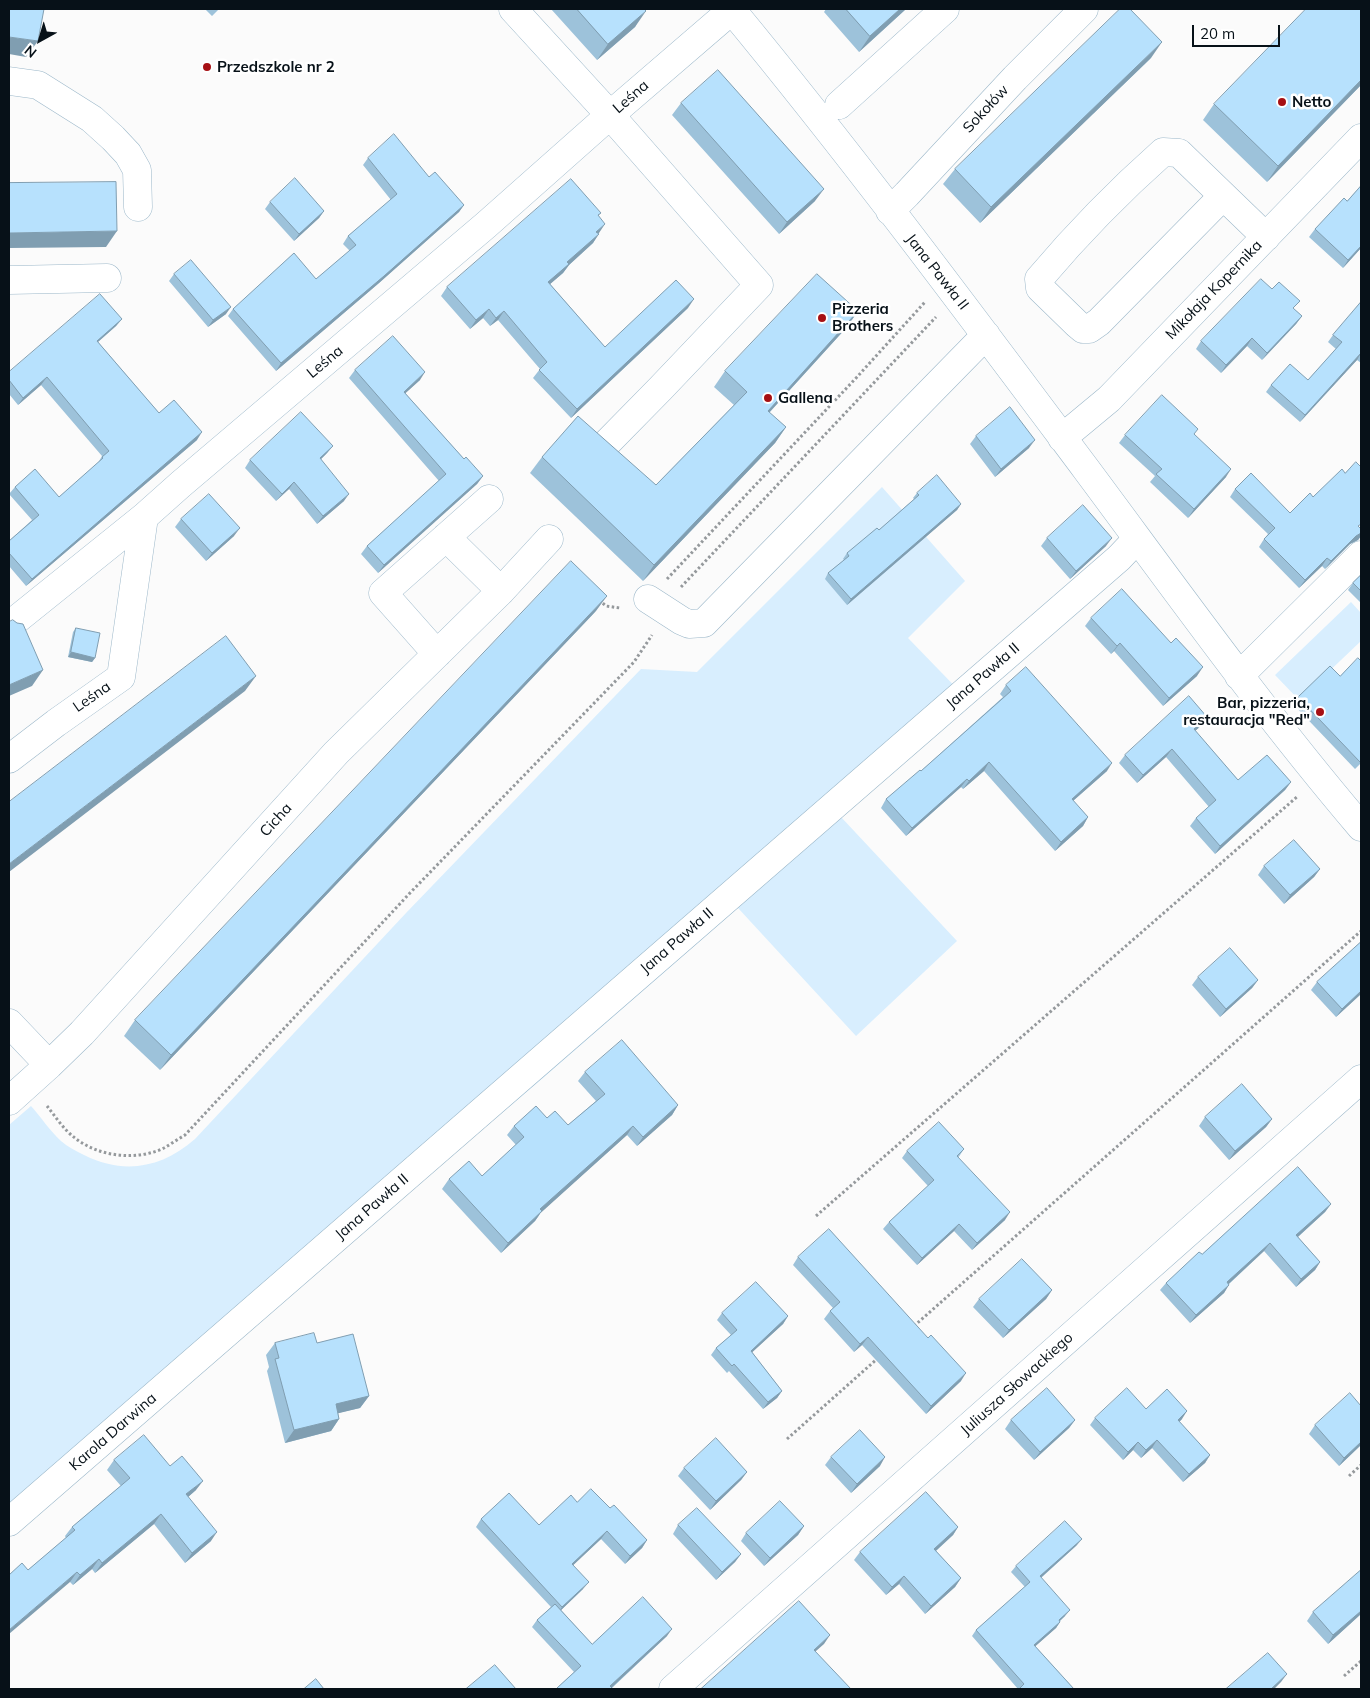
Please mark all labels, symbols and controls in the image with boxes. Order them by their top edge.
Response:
north arrow [15,15,65,65]
scale bar [1195,15,1282,47]
text: 20 m [1200,24,1235,43]
text: N [21,41,40,62]
place label: Przedszkole nr 2 [217,58,335,76]
marker: Przedszkole nr 2 [201,61,213,73]
street label: Leśna [609,77,653,117]
street label: Sokołów [959,81,1013,137]
place label: Netto [1292,93,1331,111]
marker: Netto [1276,96,1288,108]
street label: Jana Pawła II [902,231,972,313]
street label: Mikołaja Kopernika [1162,237,1266,343]
place label: Pizzeria Brothers [832,300,893,335]
marker: Pizzeria Brothers [816,312,828,324]
street label: Leśna [303,342,347,382]
place label: Gallena [778,389,833,407]
marker: Gallena [762,392,774,404]
street label: Jana Pawła II [943,639,1023,713]
street label: Leśna [70,678,114,716]
place label: Bar, pizzeria, restauracja "Red" [1183,694,1310,729]
marker: Bar, pizzeria, restauracja "Red" [1314,706,1326,718]
street label: Cicha [256,799,296,841]
street label: Jana Pawła II [637,904,717,978]
street label: Jana Pawła II [332,1170,412,1244]
street label: Juliusza Słowackiego [957,1329,1077,1439]
street label: Karola Darwina [66,1389,160,1475]

